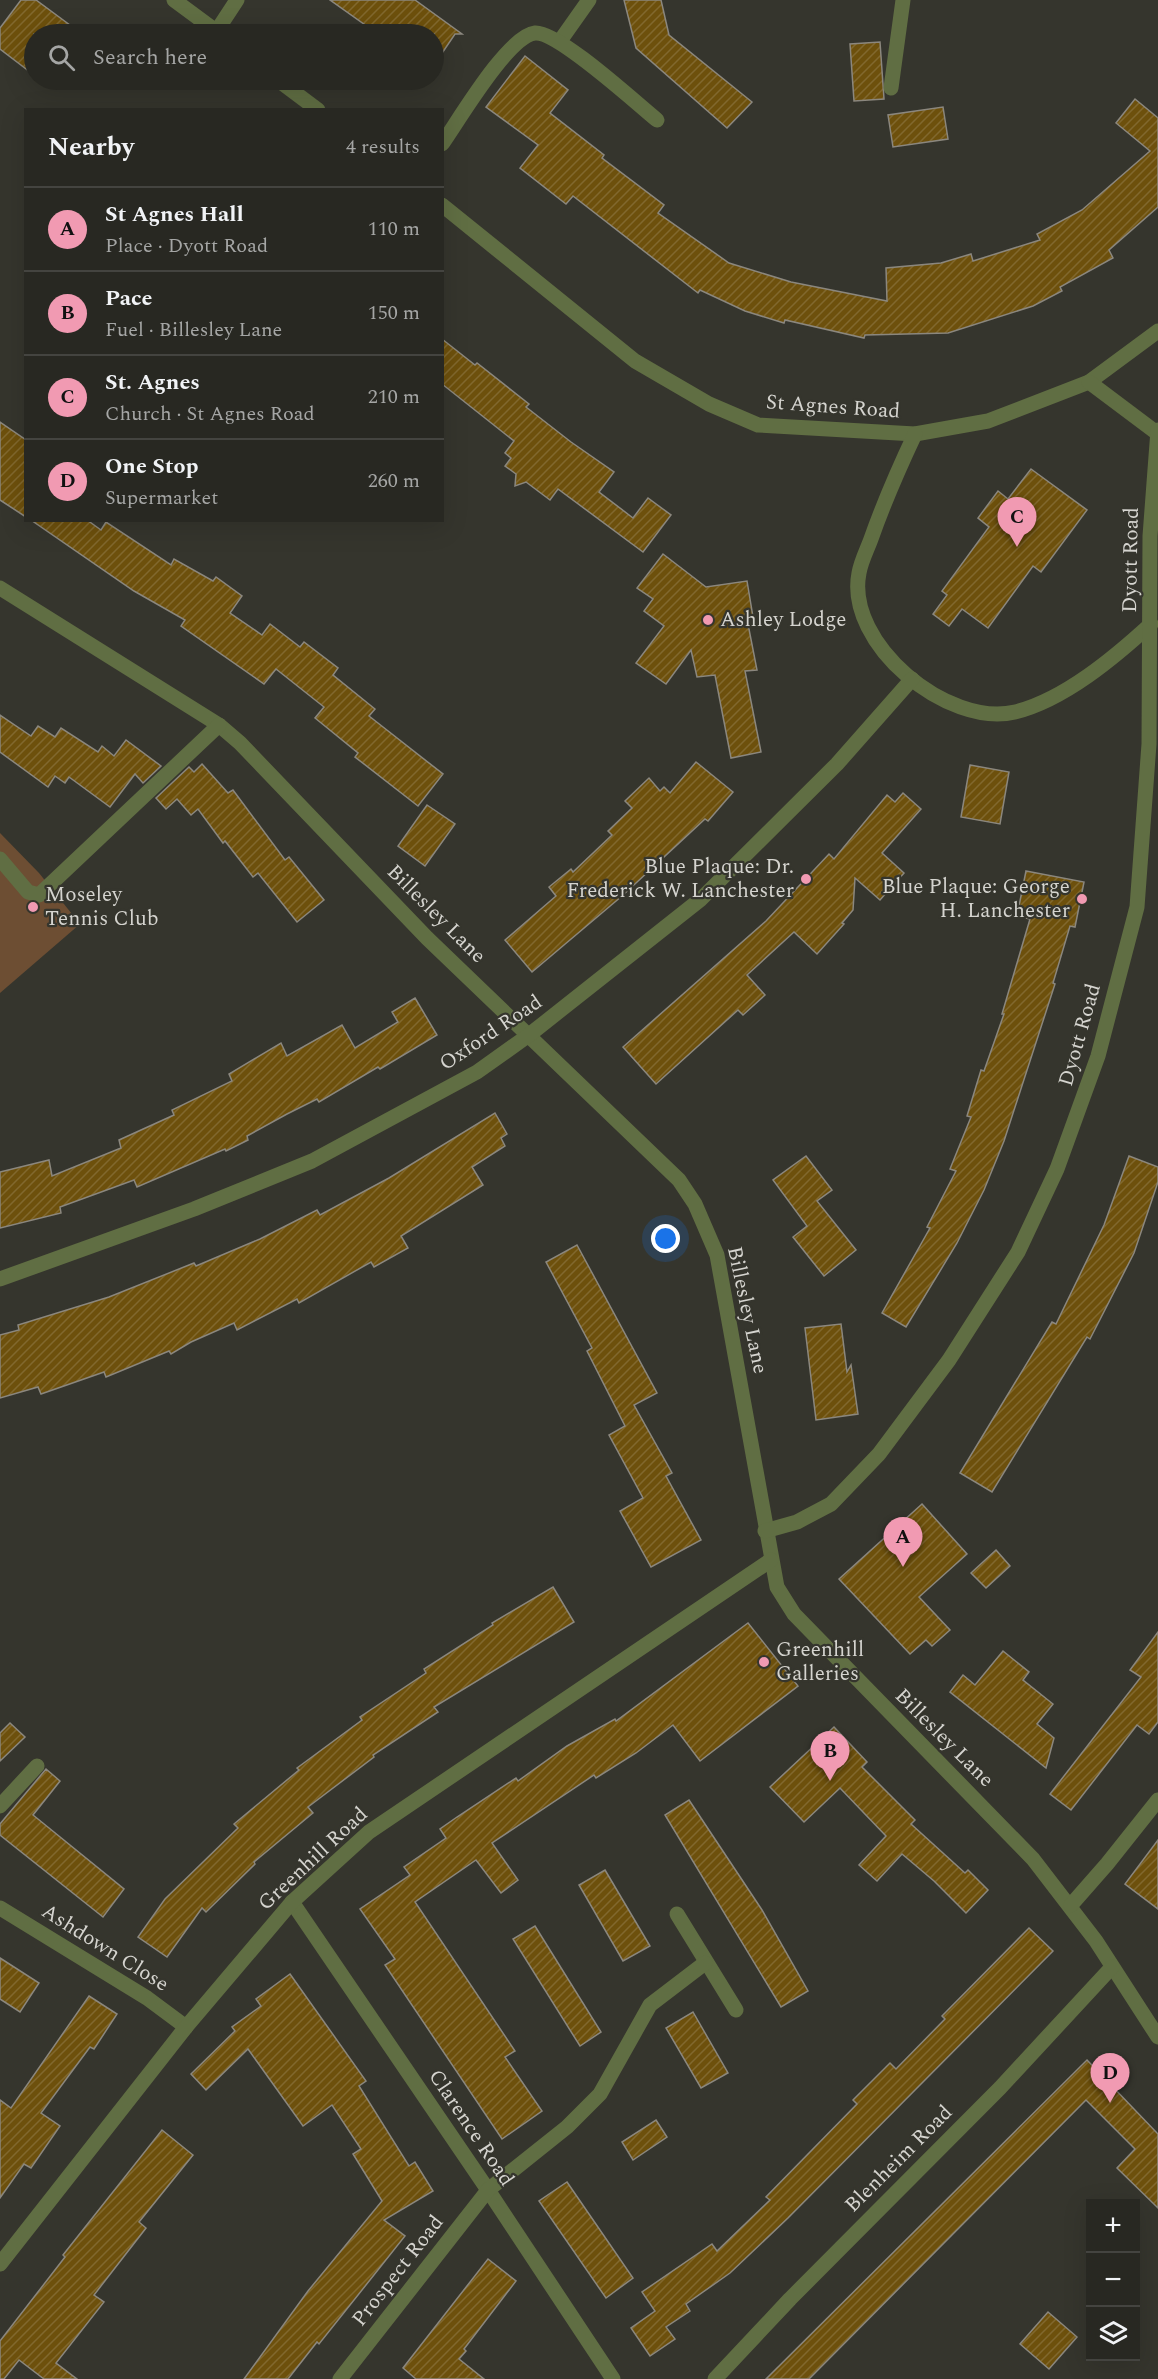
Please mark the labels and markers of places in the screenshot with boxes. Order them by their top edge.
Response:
pin: C [998,498,1036,547]
place label: Ashley Lodge [720,604,846,636]
marker: Ashley Lodge [701,613,715,627]
place label: Blue Plaque: Dr. Frederick W. Lanchester [567,851,794,907]
place label: Blue Plaque: George H. Lanchester [882,871,1070,927]
marker: Blue Plaque: Dr. Frederick W. Lanchester [799,872,813,886]
place label: Moseley Tennis Club [45,879,158,935]
marker: Blue Plaque: George H. Lanchester [1075,892,1089,906]
marker: Moseley Tennis Club [26,900,40,914]
pin: A [884,1518,922,1567]
place label: Greenhill Galleries [776,1634,864,1690]
marker: Greenhill Galleries [757,1655,771,1669]
pin: B [810,1732,850,1781]
pin: D [1090,2054,1130,2103]

